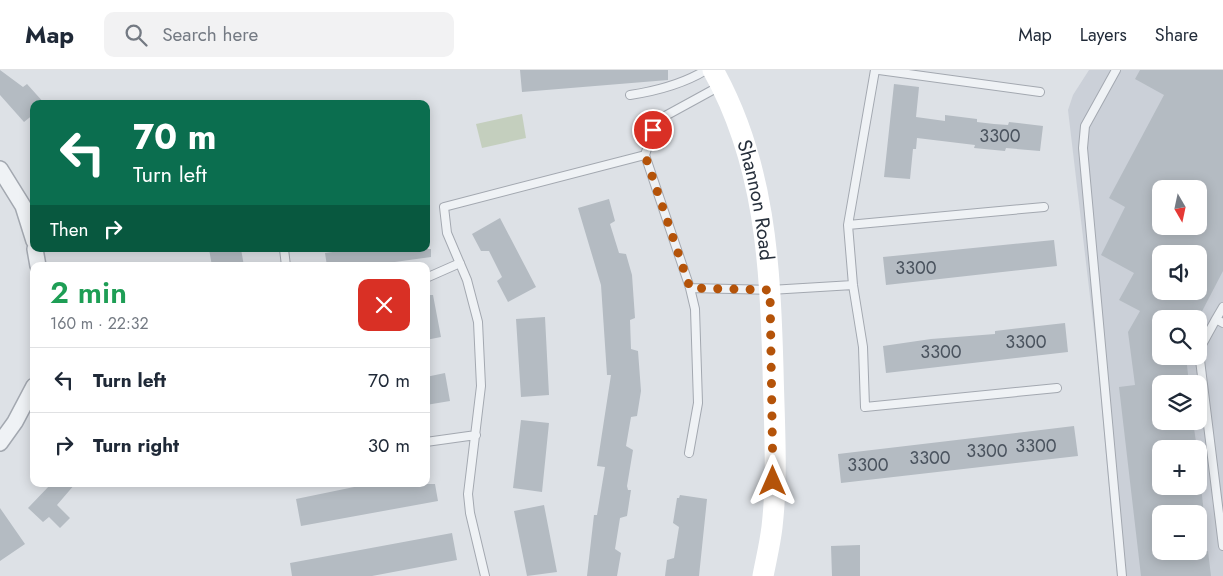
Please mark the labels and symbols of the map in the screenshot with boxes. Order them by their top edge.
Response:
pin [632,109,674,151]
house number: 3300 [979,123,1021,149]
street label: Shannon Road [730,136,782,262]
north arrow [1152,180,1208,235]
house number: 3300 [895,255,937,281]
house number: 3300 [1005,329,1047,355]
house number: 3300 [920,339,962,365]
house number: 3300 [1015,433,1057,459]
house number: 3300 [966,438,1008,464]
house number: 3300 [909,445,951,471]
house number: 3300 [847,452,889,478]
position arrow [746,454,798,506]

